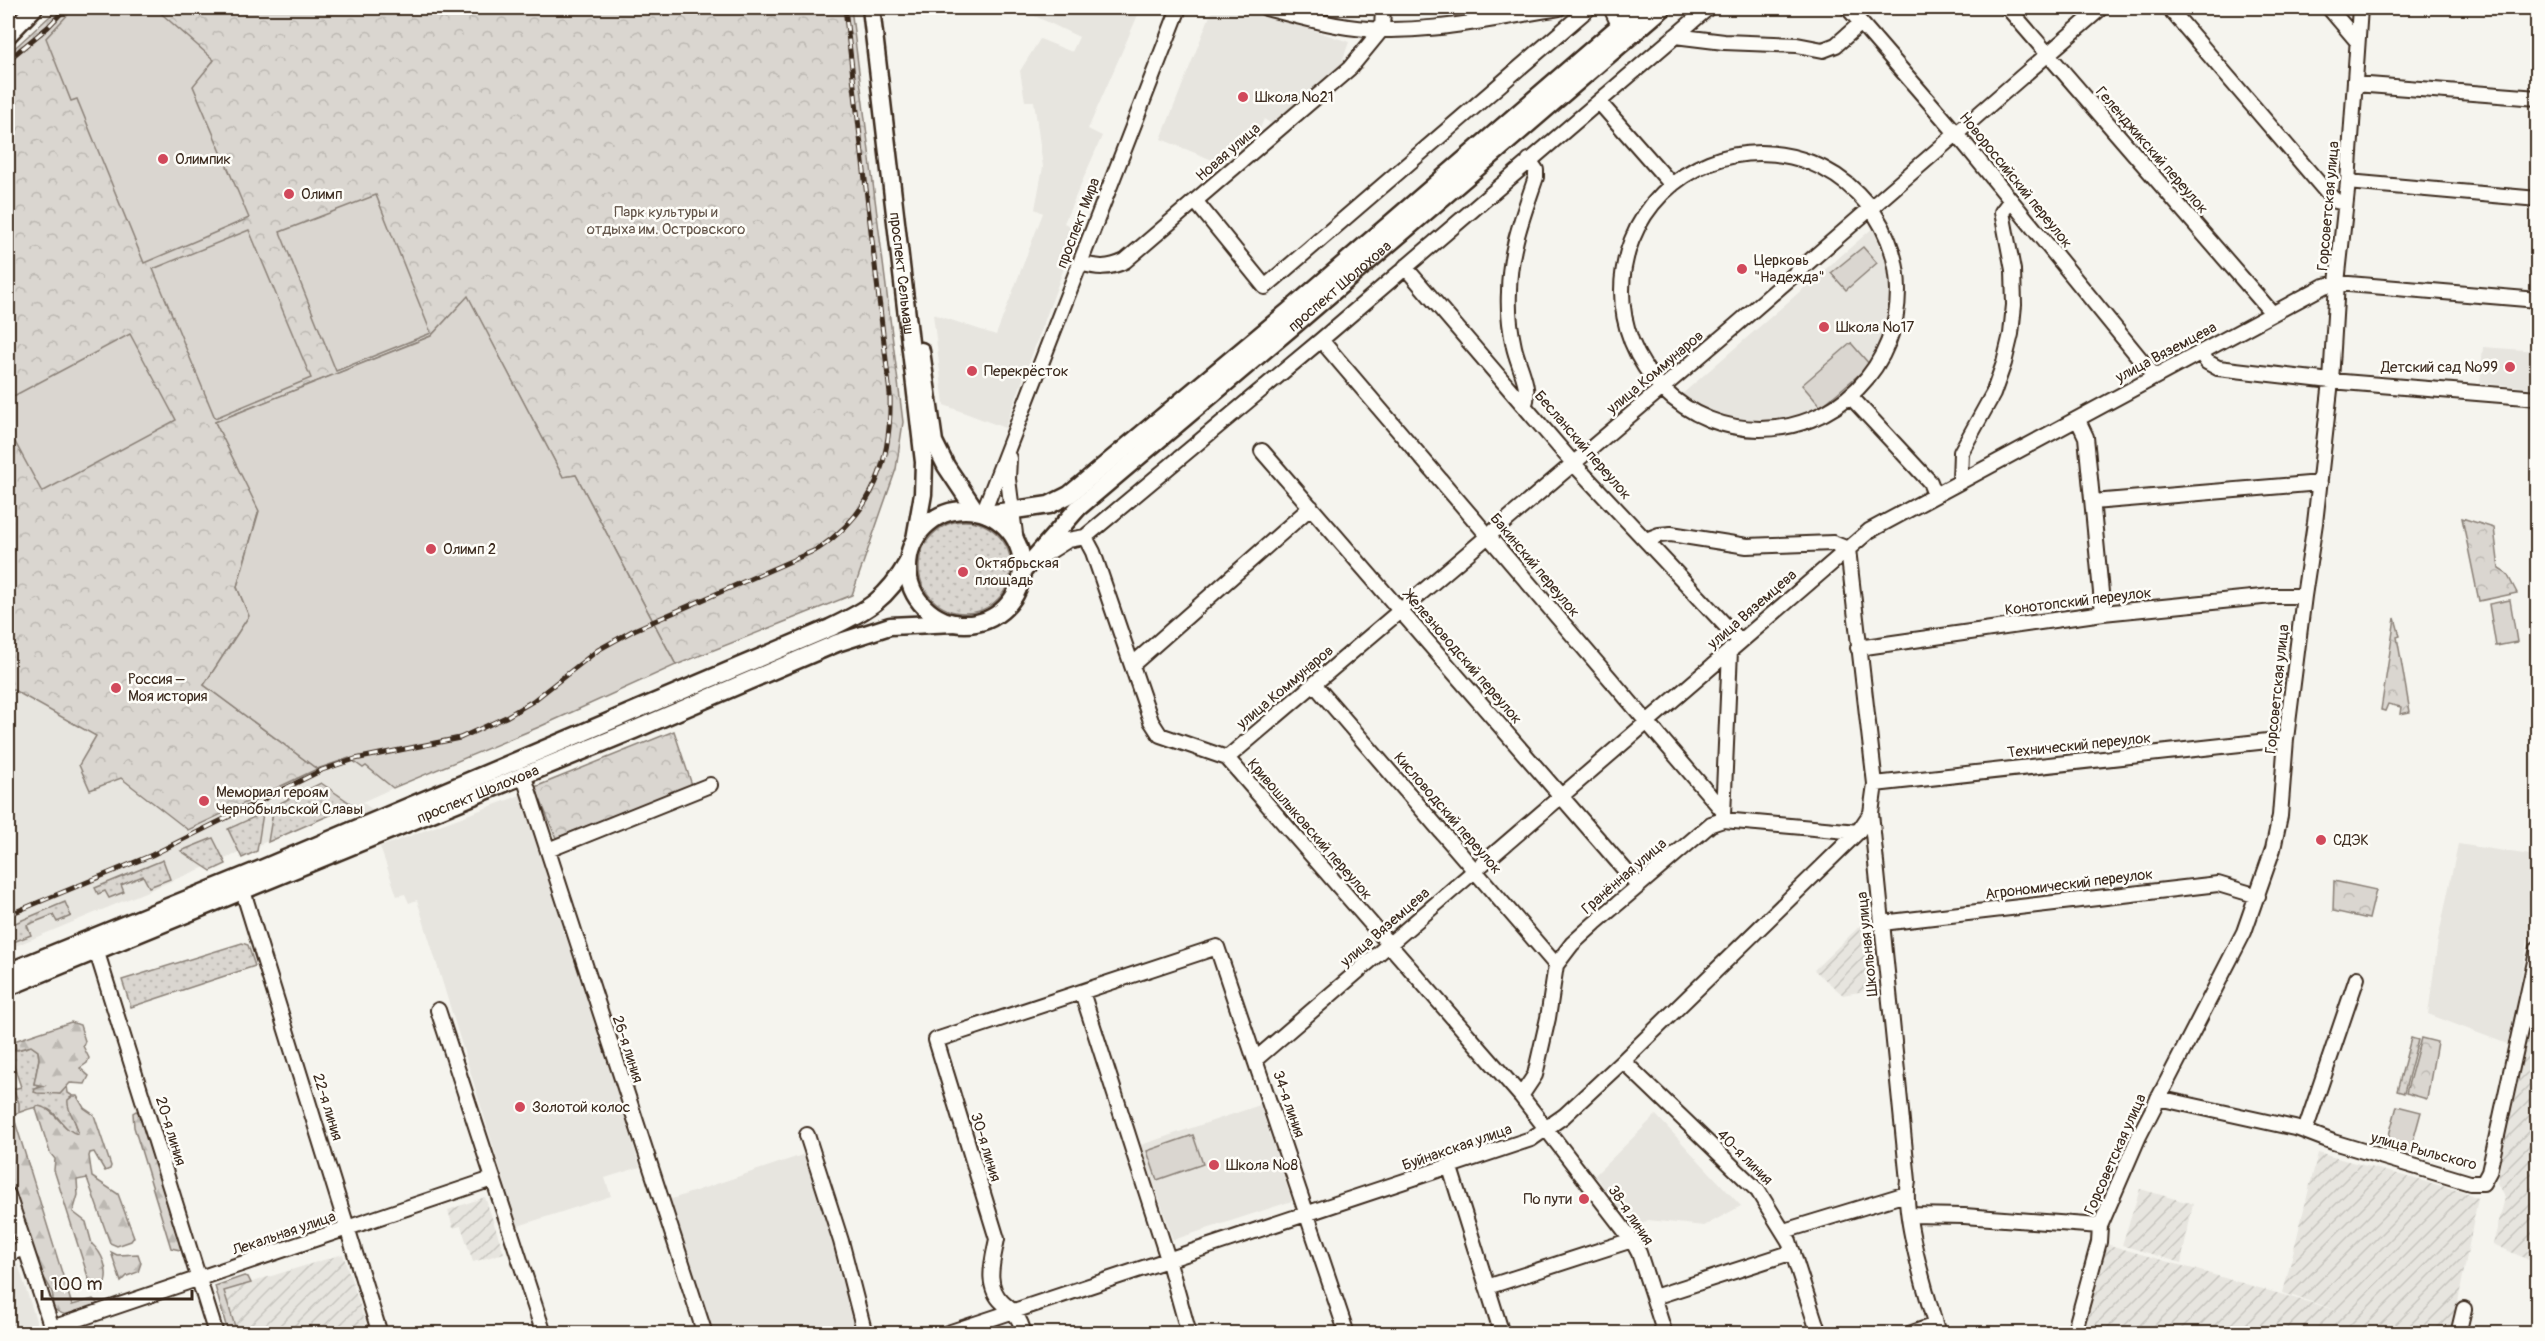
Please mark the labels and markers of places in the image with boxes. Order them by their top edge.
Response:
place label: Школа №21 [1255,88,1334,107]
marker: Школа №21 [1236,90,1250,104]
place label: Олимпик [175,150,231,169]
marker: Олимпик [156,152,170,166]
place label: Олимп [301,185,343,204]
marker: Олимп [282,187,296,201]
place label: Церковь "Надежда" [1754,251,1825,287]
marker: Церковь "Надежда" [1735,262,1749,276]
place label: Школа №17 [1836,318,1914,337]
marker: Школа №17 [1817,320,1831,334]
place label: Детский сад №99 [2380,358,2498,377]
marker: Детский сад №99 [2503,360,2517,374]
place label: Перекрёсток [984,362,1069,381]
marker: Перекрёсток [965,364,979,378]
place label: Олимп 2 [443,540,496,559]
marker: Олимп 2 [424,542,438,556]
place label: Октябрьская площадь [975,554,1059,590]
marker: Октябрьская площадь [956,565,970,579]
place label: Россия – Моя история [128,670,208,706]
marker: Россия – Моя история [109,681,123,695]
place label: Мемориал героям Чернобыльской Славы [216,783,363,819]
marker: Мемориал героям Чернобыльской Славы [197,794,211,808]
place label: СДЭК [2333,831,2369,850]
marker: СДЭК [2314,833,2328,847]
place label: Золотой колос [532,1098,631,1117]
marker: Золотой колос [513,1100,527,1114]
place label: Школа №8 [1226,1156,1298,1175]
marker: Школа №8 [1207,1158,1221,1172]
place label: По пути [1523,1190,1572,1209]
marker: По пути [1577,1192,1591,1206]

